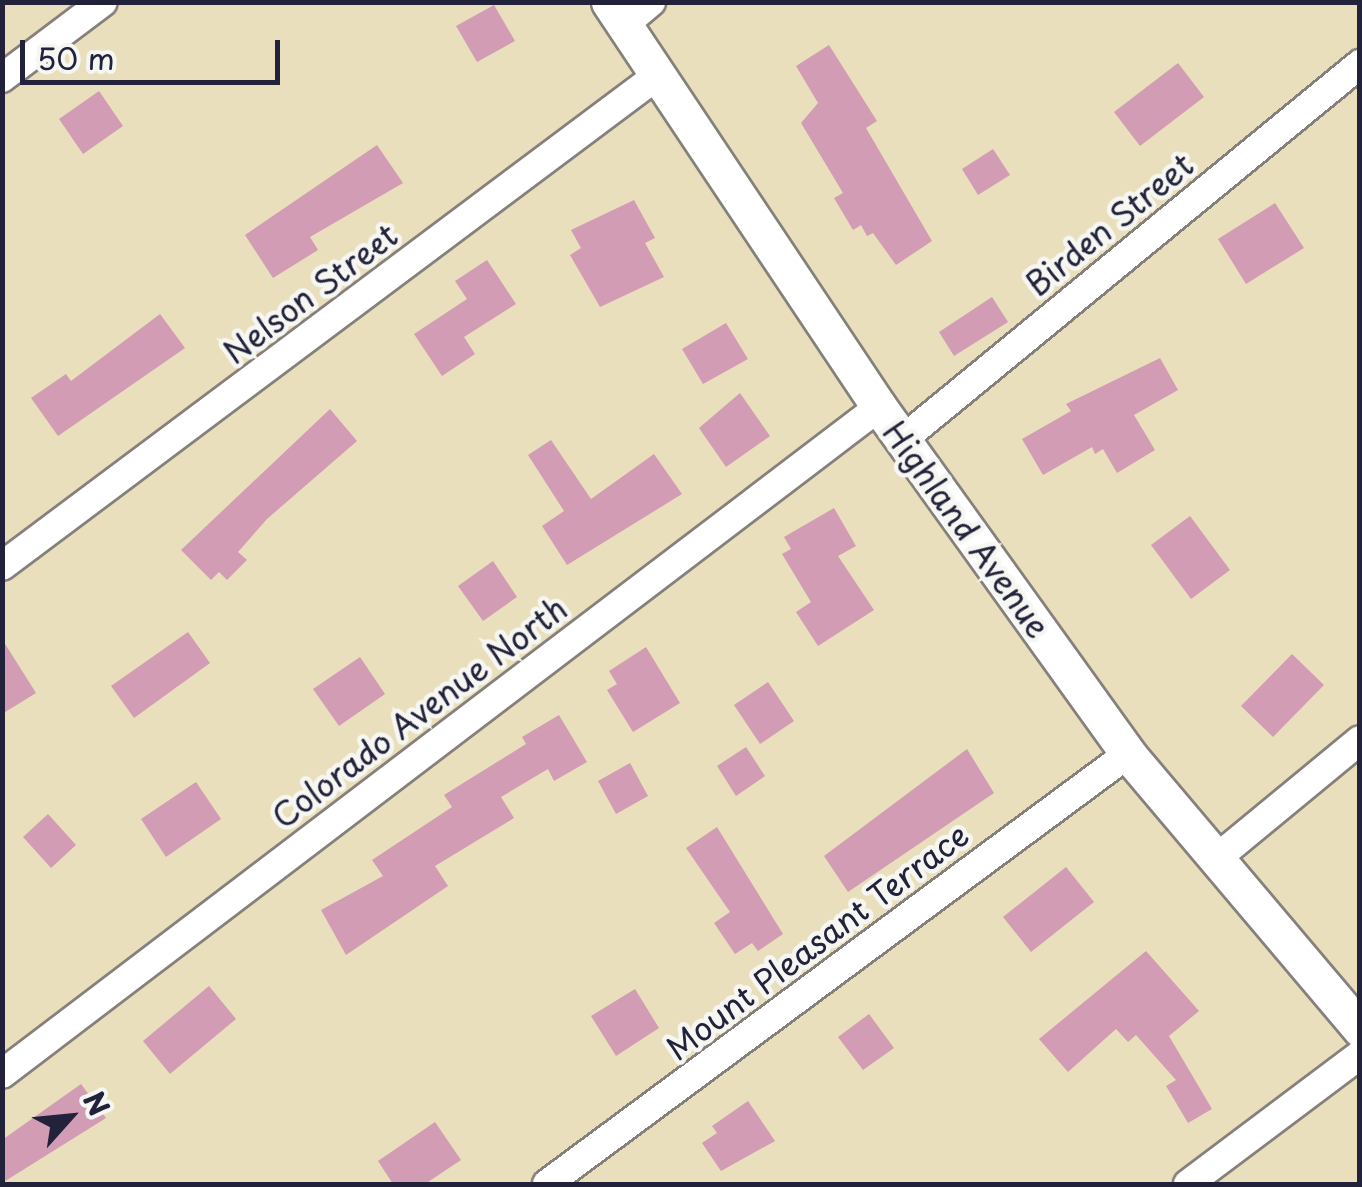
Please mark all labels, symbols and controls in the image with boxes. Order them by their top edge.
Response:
scale bar [25,20,285,82]
text: 50 m [37,35,115,80]
street label: Birden Street [1017,144,1201,304]
street label: Nelson Street [215,215,405,371]
street label: Highland Avenue [876,413,1058,645]
street label: Colorado Avenue North [265,589,573,835]
street label: Mount Pleasant Terrace [659,815,975,1067]
north arrow [20,1067,120,1167]
text: N [73,1084,121,1123]

